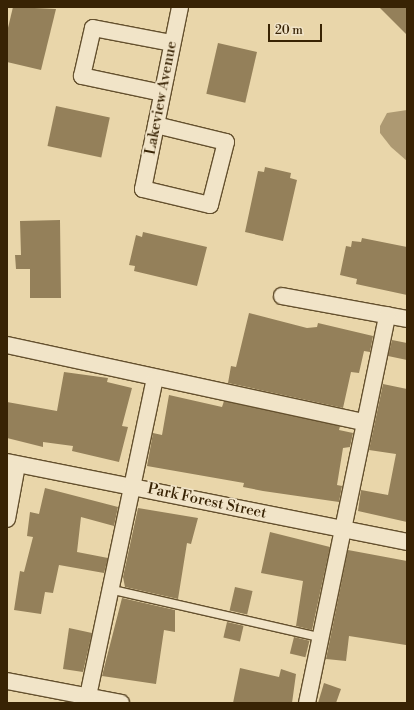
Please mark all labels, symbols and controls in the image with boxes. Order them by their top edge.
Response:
scale bar [270,16,324,42]
text: 20 m [275,23,303,38]
street label: Lakeview Avenue [141,40,181,156]
street label: Park Forest Street [146,480,268,522]

